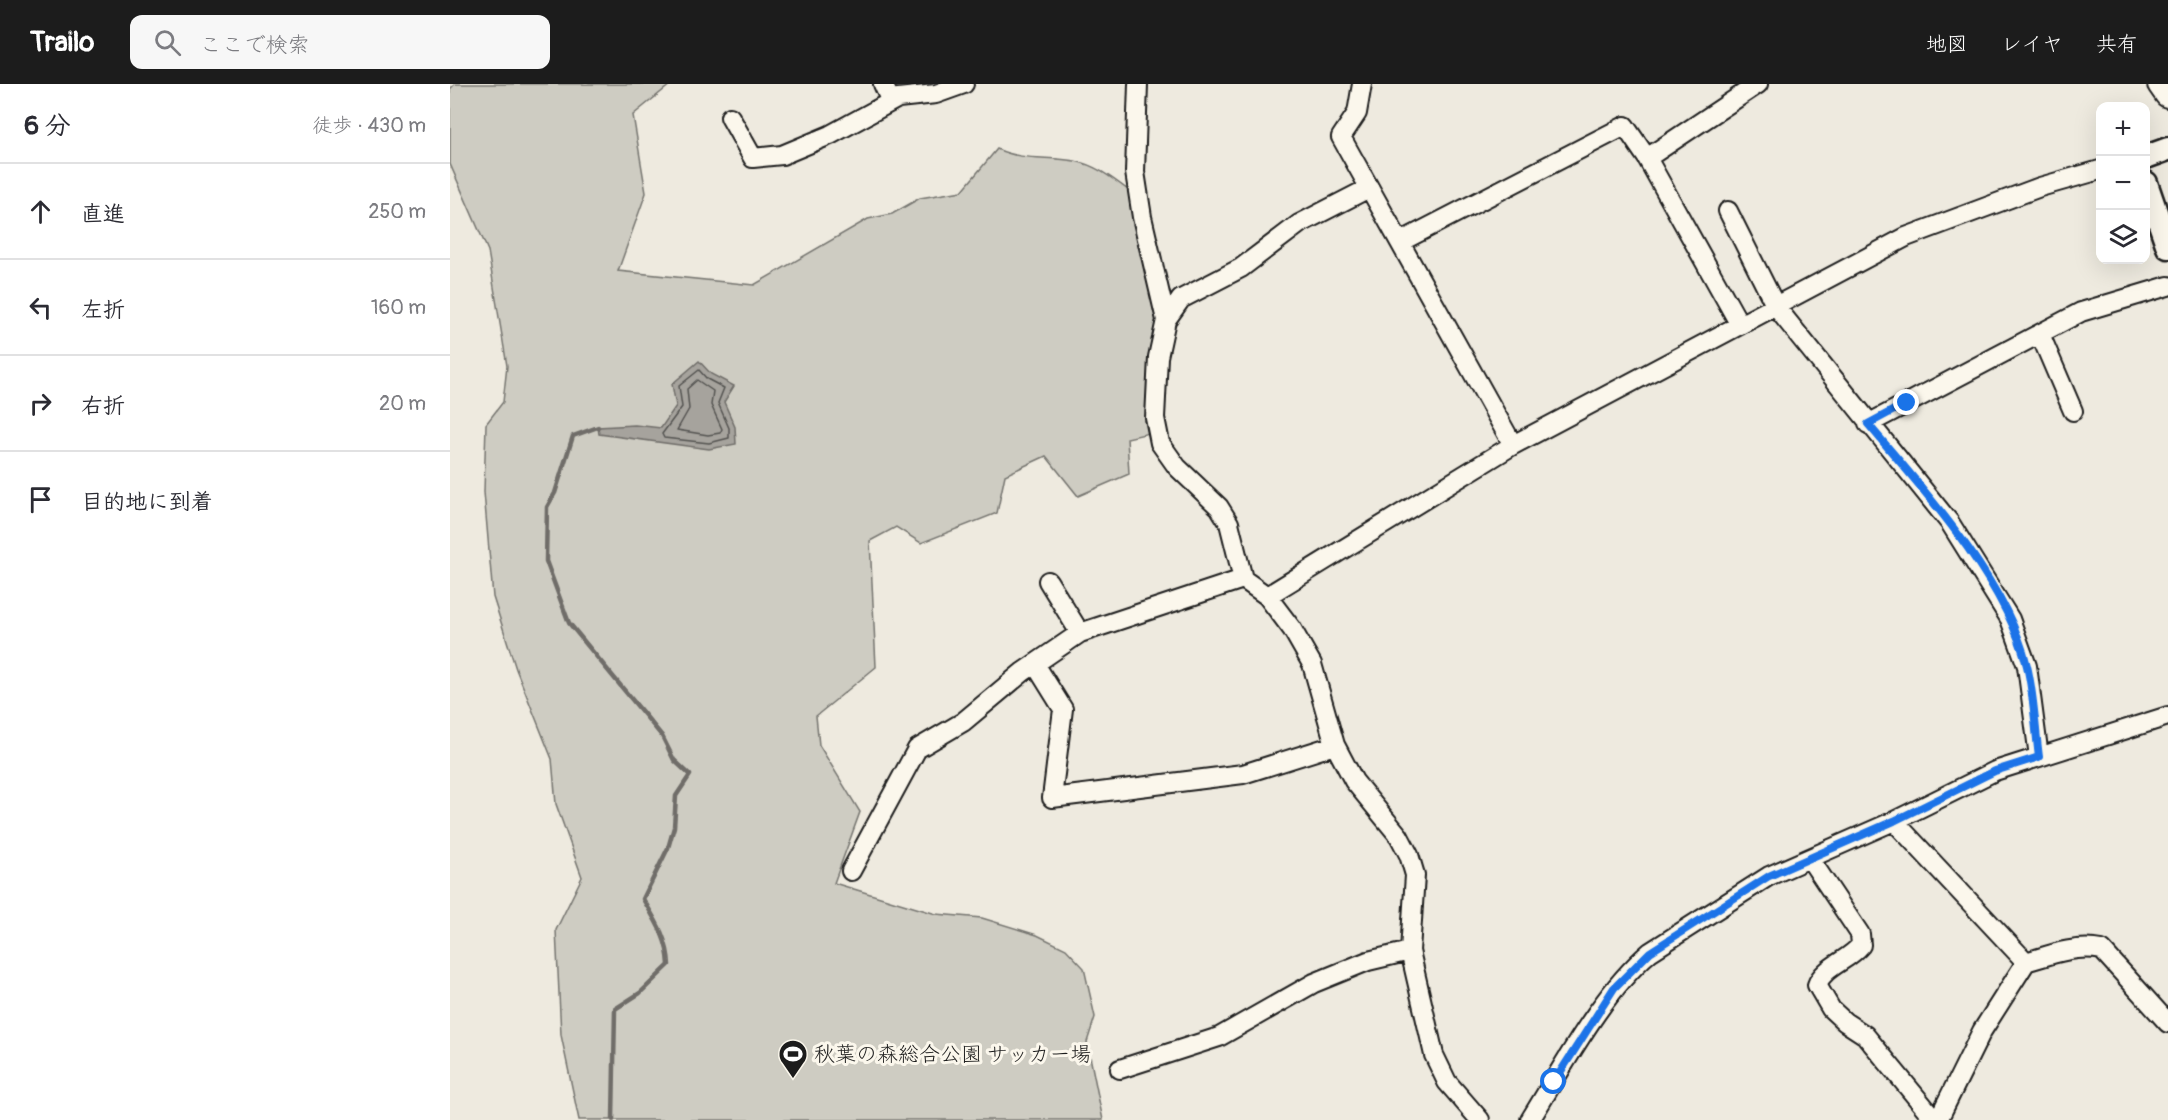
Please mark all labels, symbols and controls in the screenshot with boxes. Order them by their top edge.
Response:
search box [130,15,550,69]
text: Trailo [30,25,94,60]
icon: search [151,26,184,59]
text: ここで検索 [199,31,309,59]
text: 地図 [1926,31,1968,58]
text: レイヤ [2001,31,2063,58]
text: 共有 [2096,31,2138,58]
map controls [2096,102,2150,264]
button: + [2096,102,2150,156]
text: 6 分 [24,110,71,142]
text: 徒歩 · 430 m [312,113,426,138]
button: − [2096,156,2150,210]
icon: ahead [24,195,57,228]
text: 250 m [368,199,426,224]
text: 直進 [81,200,125,228]
button: layers [2096,210,2150,264]
icon: left [24,291,57,324]
text: 160 m [371,295,426,320]
text: 左折 [81,296,125,324]
icon: right [24,387,57,420]
route end [1893,389,1919,415]
text: 20 m [379,391,426,416]
text: 右折 [81,392,125,420]
icon: arrive [24,483,57,516]
text: 目的地に到着 [81,488,213,516]
sports icon: 秋葉の森総合公園 サッカー場 [777,1038,809,1080]
place label: 秋葉の森総合公園 サッカー場 [814,1041,1092,1068]
route start [1540,1068,1566,1094]

